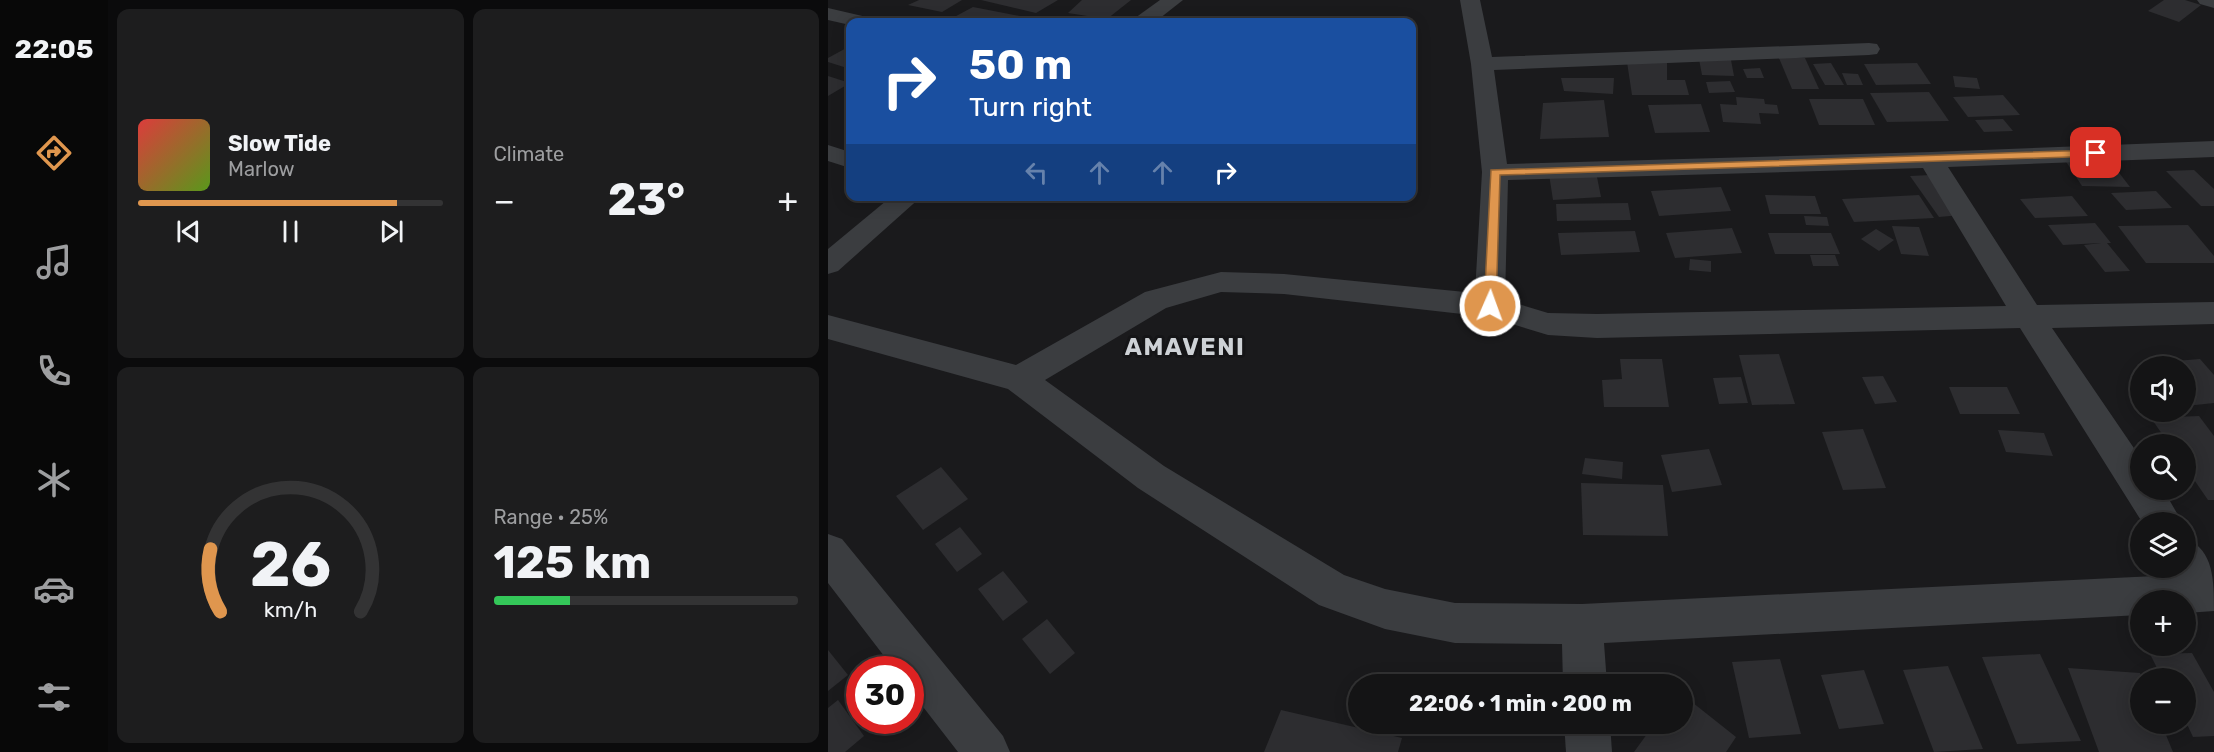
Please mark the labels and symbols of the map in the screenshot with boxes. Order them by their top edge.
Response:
pin [2070,127,2121,178]
position arrow [1458,274,1522,338]
district label: AMAVENI [1125,333,1245,361]
speed limit sign: 30 [846,656,924,734]

